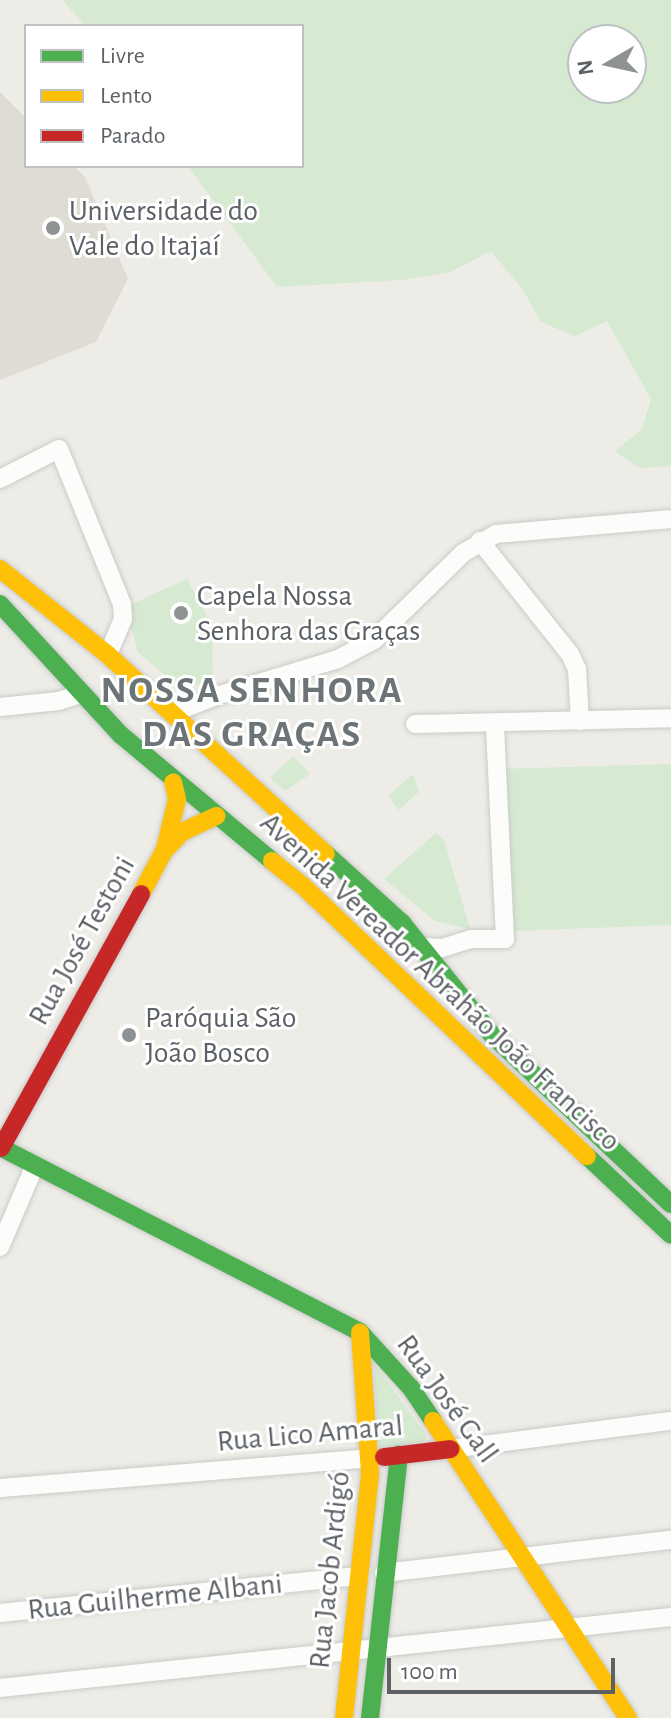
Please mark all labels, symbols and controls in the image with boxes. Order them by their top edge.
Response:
legend [24,24,304,168]
north arrow [567,24,647,104]
text: Livre [100,44,145,68]
text: N [573,58,597,77]
text: Lento [100,84,152,108]
text: Parado [100,124,166,148]
place label: Universidade do Vale do Itajaí [69,193,258,264]
marker: Universidade do Vale do Itajaí [44,219,62,237]
place label: Capela Nossa Senhora das Graças [197,578,420,648]
marker: Capela Nossa Senhora das Graças [172,604,190,622]
district label: NOSSA SENHORA DAS GRAÇAS [100,669,404,758]
street label: Avenida Vereador Abrahão João Francisco [252,805,628,1159]
street label: Rua José Testoni [21,850,143,1032]
place label: Paróquia São João Bosco [145,1000,297,1070]
marker: Paróquia São João Bosco [120,1026,138,1044]
street label: Rua José Gall [388,1328,506,1470]
street label: Rua Lico Amaral [216,1408,404,1460]
street label: Rua Jacob Ardigó [302,1470,358,1670]
street label: Rua Guilherme Albani [26,1566,284,1628]
scale bar [391,1642,619,1692]
text: 100 m [401,1660,458,1684]

